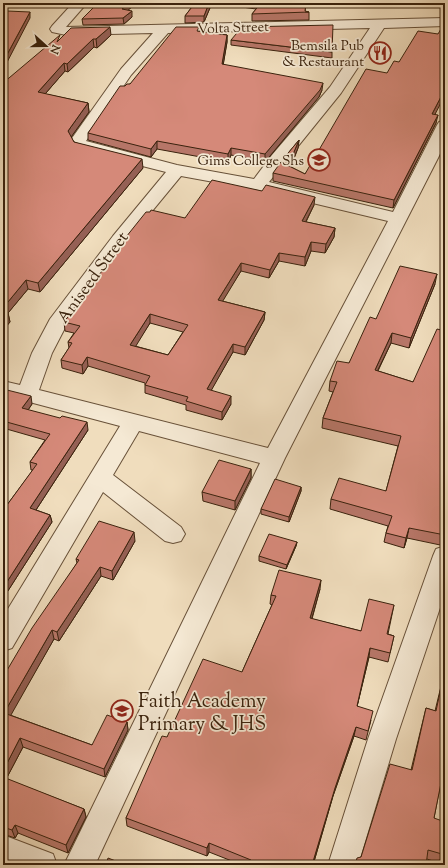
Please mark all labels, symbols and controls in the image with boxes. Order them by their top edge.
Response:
street label: Volta Street [197,18,269,40]
north arrow [26,26,66,66]
place label: Bemsila Pub & Restaurant [282,37,364,73]
restaurant icon: Bemsila Pub & Restaurant [367,40,393,66]
text: N [45,41,64,56]
school or university icon: Gims College Shs [306,147,332,173]
place label: Gims College Shs [198,152,304,172]
street label: Aniseed Street [52,227,135,329]
place label: Faith Academy Primary & JHS [138,688,266,740]
school or university icon: Faith Academy Primary & JHS [109,698,135,724]

